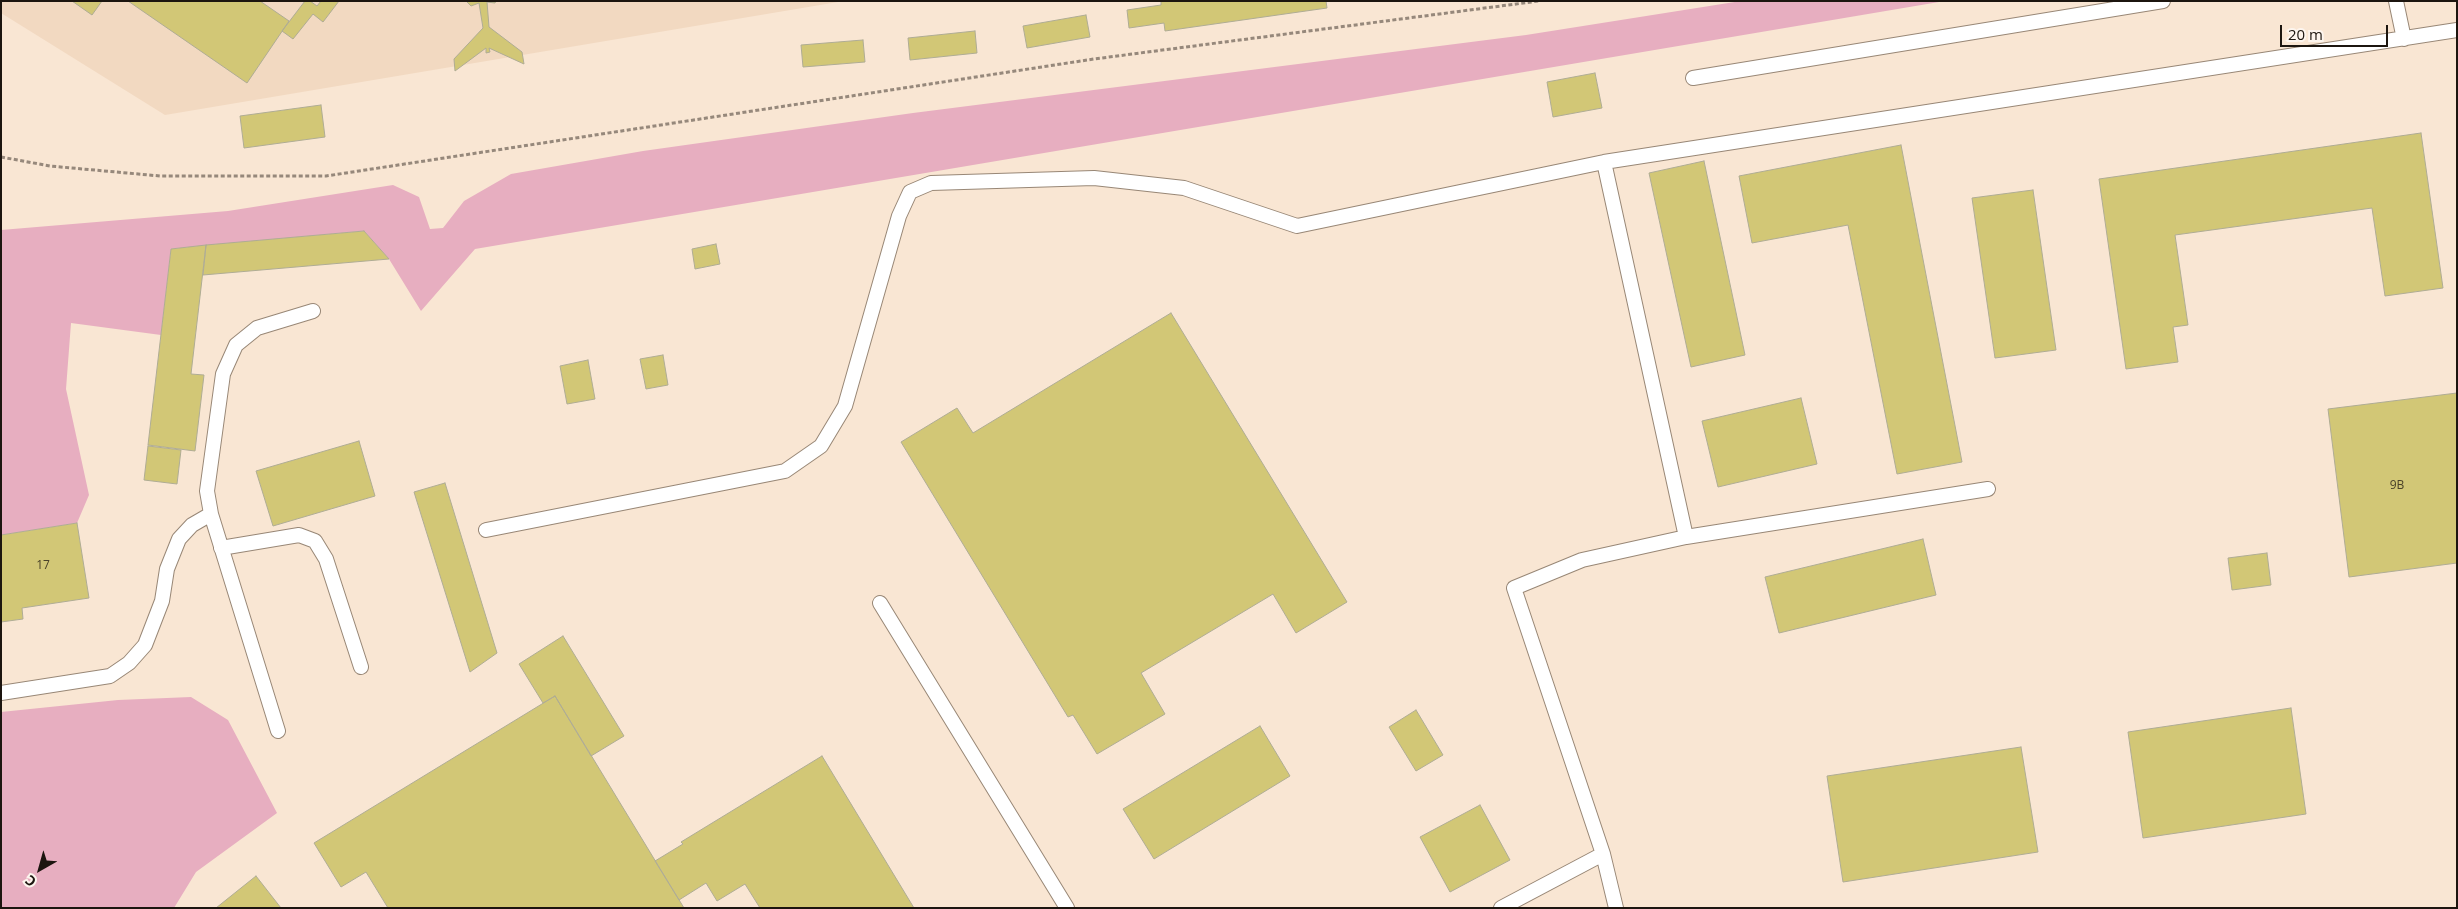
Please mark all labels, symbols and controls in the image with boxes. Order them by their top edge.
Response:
scale bar [2283,15,2390,47]
text: 20 m [2288,24,2323,44]
house number: 9В [2390,479,2404,493]
house number: 17 [36,559,50,573]
north arrow [15,844,65,894]
text: С [21,871,40,891]

